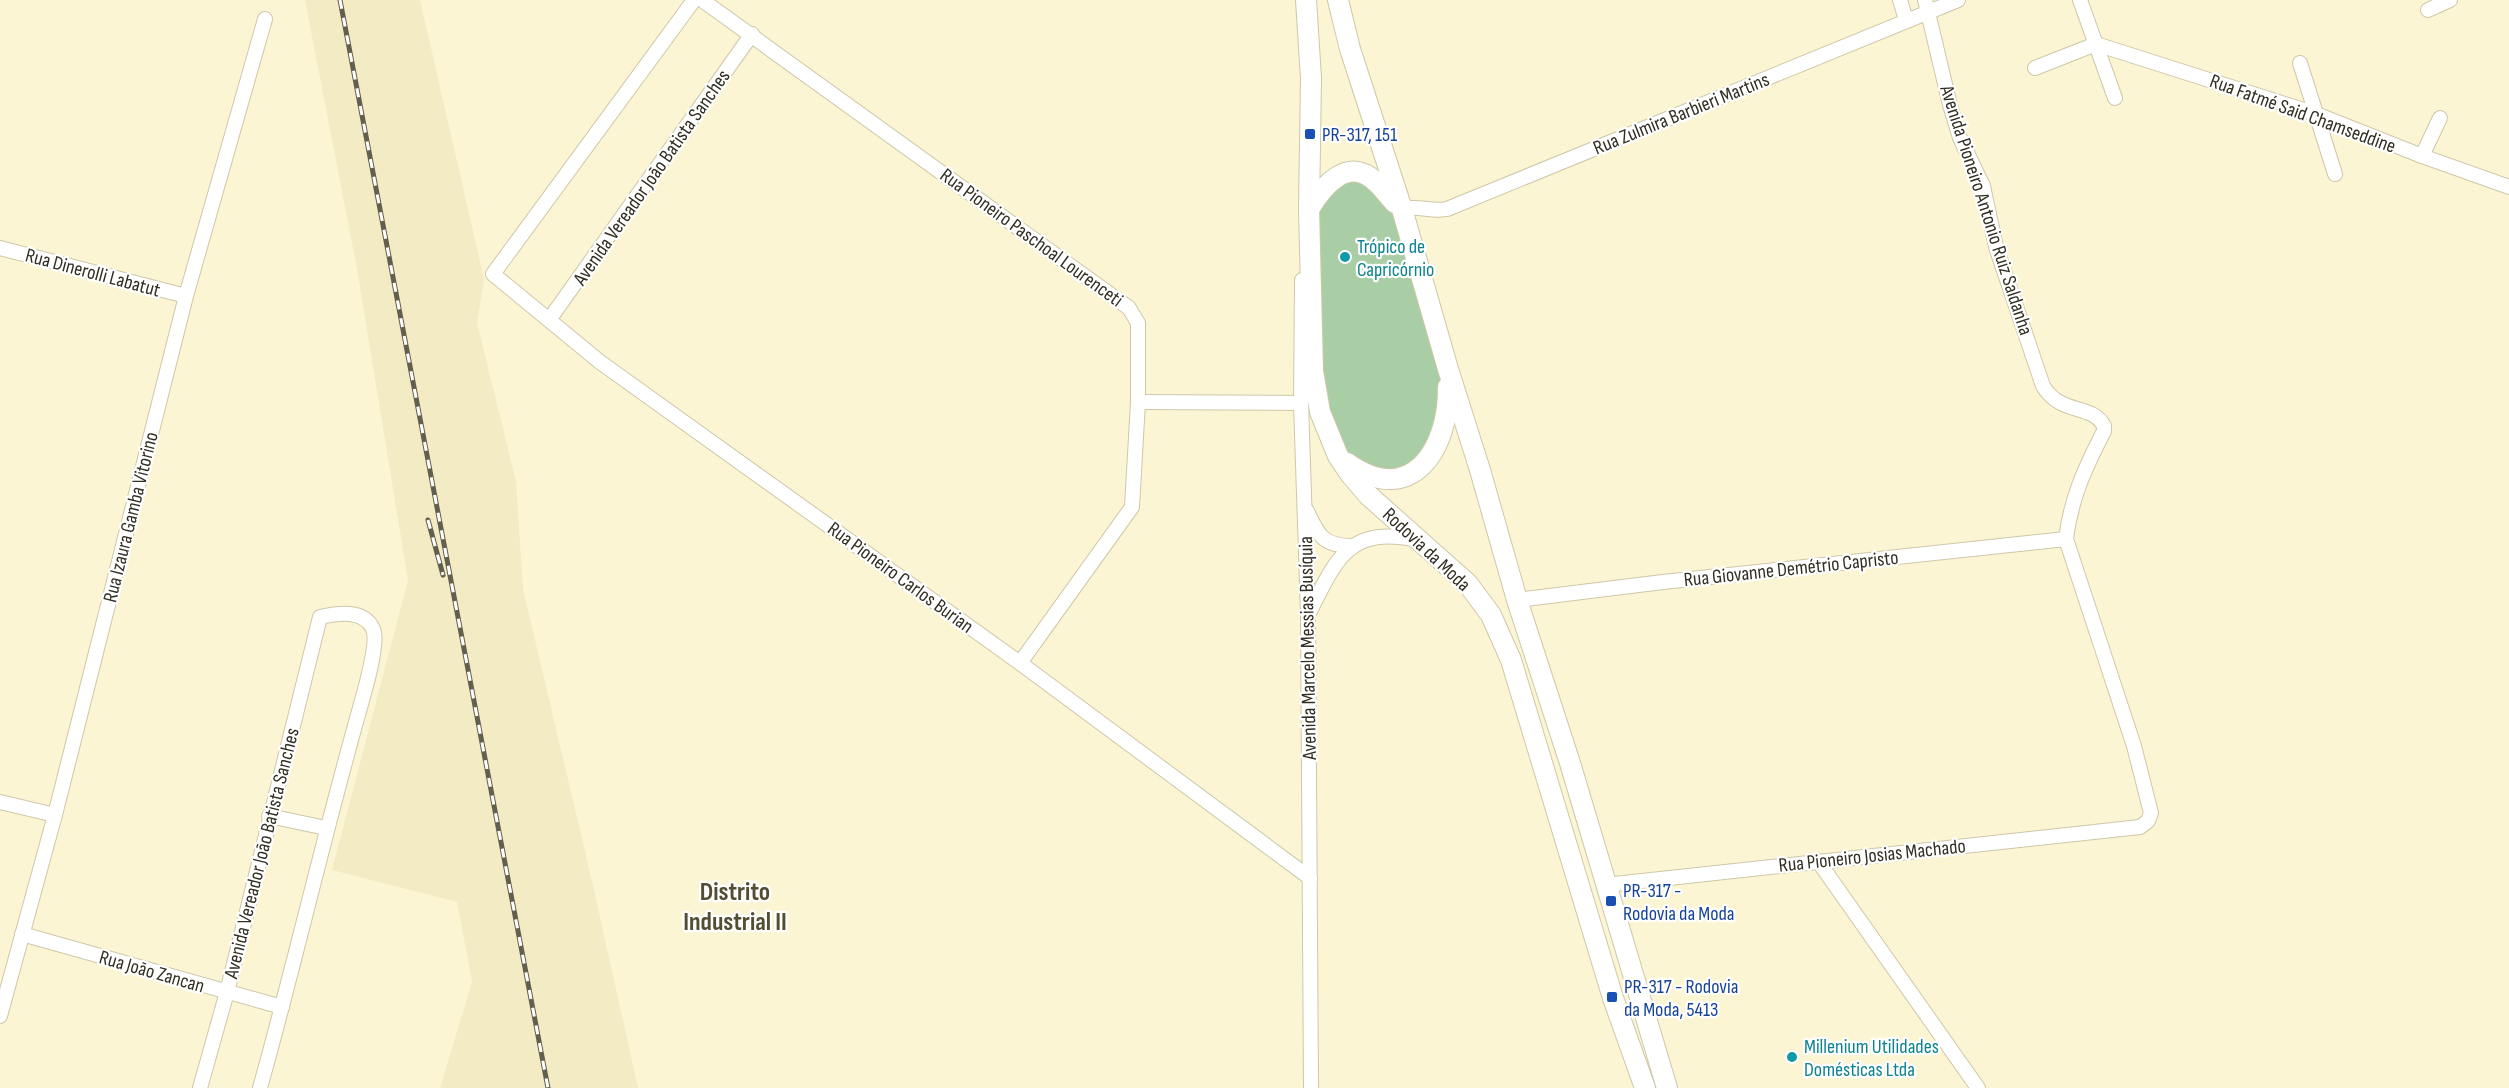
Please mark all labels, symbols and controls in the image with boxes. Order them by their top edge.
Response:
street label: Avenida Vereador João Batista Sanches [568,65,735,291]
street label: Rua Zulmira Barbieri Martins [1590,68,1773,160]
street label: Rua Fatmé Said Chamseddine [2206,69,2399,159]
street label: Avenida Pioneiro Antonio Ruiz Saldanha [1934,81,2038,338]
place label: PR-317, 151 [1322,123,1397,147]
marker: PR-317, 151 [1303,127,1317,141]
street label: Rua Pioneiro Paschoal Lourenceti [935,163,1128,312]
place label: Trópico de Capricórnio [1357,235,1434,282]
street label: Rua Dinerolli Labatut [23,243,163,303]
marker: Trópico de Capricórnio [1338,250,1352,264]
street label: Rua Izaura Gamba Vitorino [98,429,164,605]
street label: Rodovia da Moda [1377,503,1475,597]
street label: Rua Pioneiro Carlos Burian [823,517,978,639]
street label: Avenida Marcelo Messias Busíquia [1294,536,1322,761]
street label: Rua Giovanne Demétrio Capristo [1683,546,1900,592]
street label: Avenida Vereador João Batista Sanches [219,726,305,982]
street label: Rua Pioneiro Josias Machado [1777,834,1967,878]
district label: Distrito Industrial II [683,877,787,938]
place label: PR-317 - Rodovia da Moda [1623,879,1735,926]
marker: PR-317 - Rodovia da Moda [1604,894,1618,908]
street label: Rua João Zancan [96,945,207,998]
place label: PR-317 - Rodovia da Moda, 5413 [1624,975,1738,1022]
marker: PR-317 - Rodovia da Moda, 5413 [1605,990,1619,1004]
place label: Millenium Utilidades Domésticas Ltda [1804,1035,1939,1082]
marker: Millenium Utilidades Domésticas Ltda [1785,1050,1799,1064]

